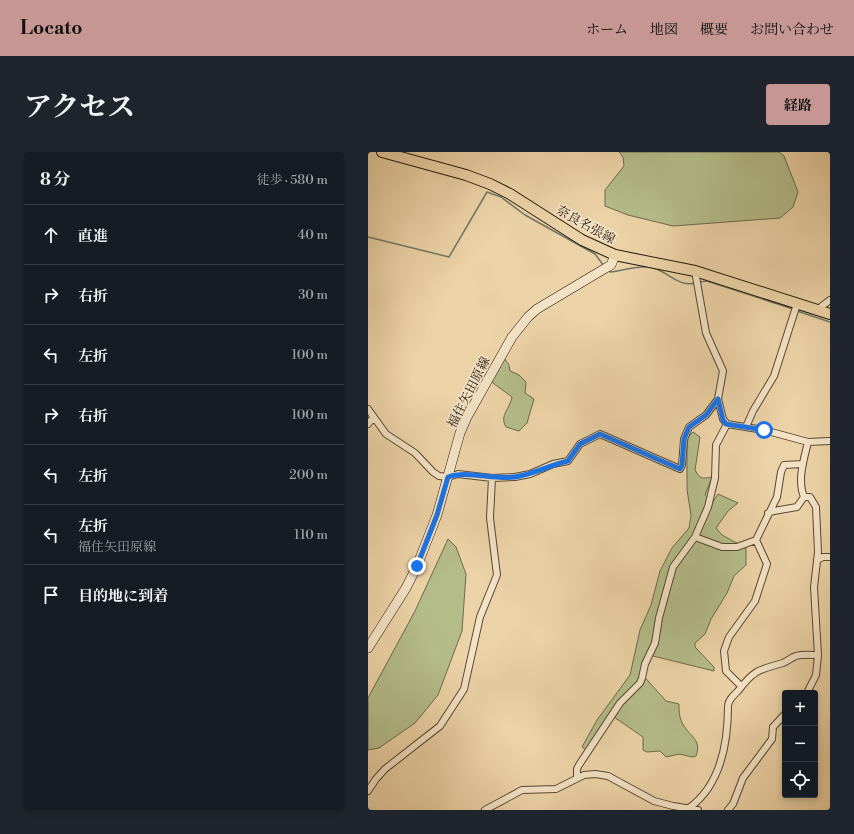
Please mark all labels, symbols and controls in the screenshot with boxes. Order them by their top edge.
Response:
text: Locato [20,16,82,40]
text: ホーム [586,21,628,39]
text: 地図 [650,21,678,39]
text: 概要 [700,21,728,39]
text: お問い合わせ [750,21,834,39]
button: 経路 [766,84,830,125]
text: アクセス [24,90,135,125]
text: 8 分 [40,169,71,191]
text: 徒歩 · 580 m [257,172,328,188]
street label: 奈良名張線 [553,202,618,248]
icon: ahead [40,224,62,246]
text: 直進 [78,227,108,246]
text: 40 m [298,227,328,243]
icon: right [40,284,62,306]
text: 右折 [78,287,108,306]
text: 30 m [298,287,328,303]
icon: left [40,344,62,366]
text: 左折 [78,347,108,366]
text: 100 m [292,347,328,363]
street label: 福住矢田原線 [444,354,494,431]
icon: right [40,404,62,426]
text: 右折 [78,407,108,426]
text: 100 m [292,407,328,423]
route start [755,421,773,439]
icon: left [40,464,62,486]
text: 左折 [78,467,108,486]
text: 200 m [289,467,328,483]
text: 左折 [78,517,108,536]
icon: left [40,524,62,546]
text: 110 m [294,527,328,543]
text: 福住矢田原線 [78,539,156,555]
route end [408,557,426,575]
icon: arrive [40,584,62,606]
text: 目的地に到着 [78,587,168,606]
map controls [782,690,818,798]
button: + [782,690,818,726]
button: − [782,726,818,762]
button: locate [782,762,818,798]

